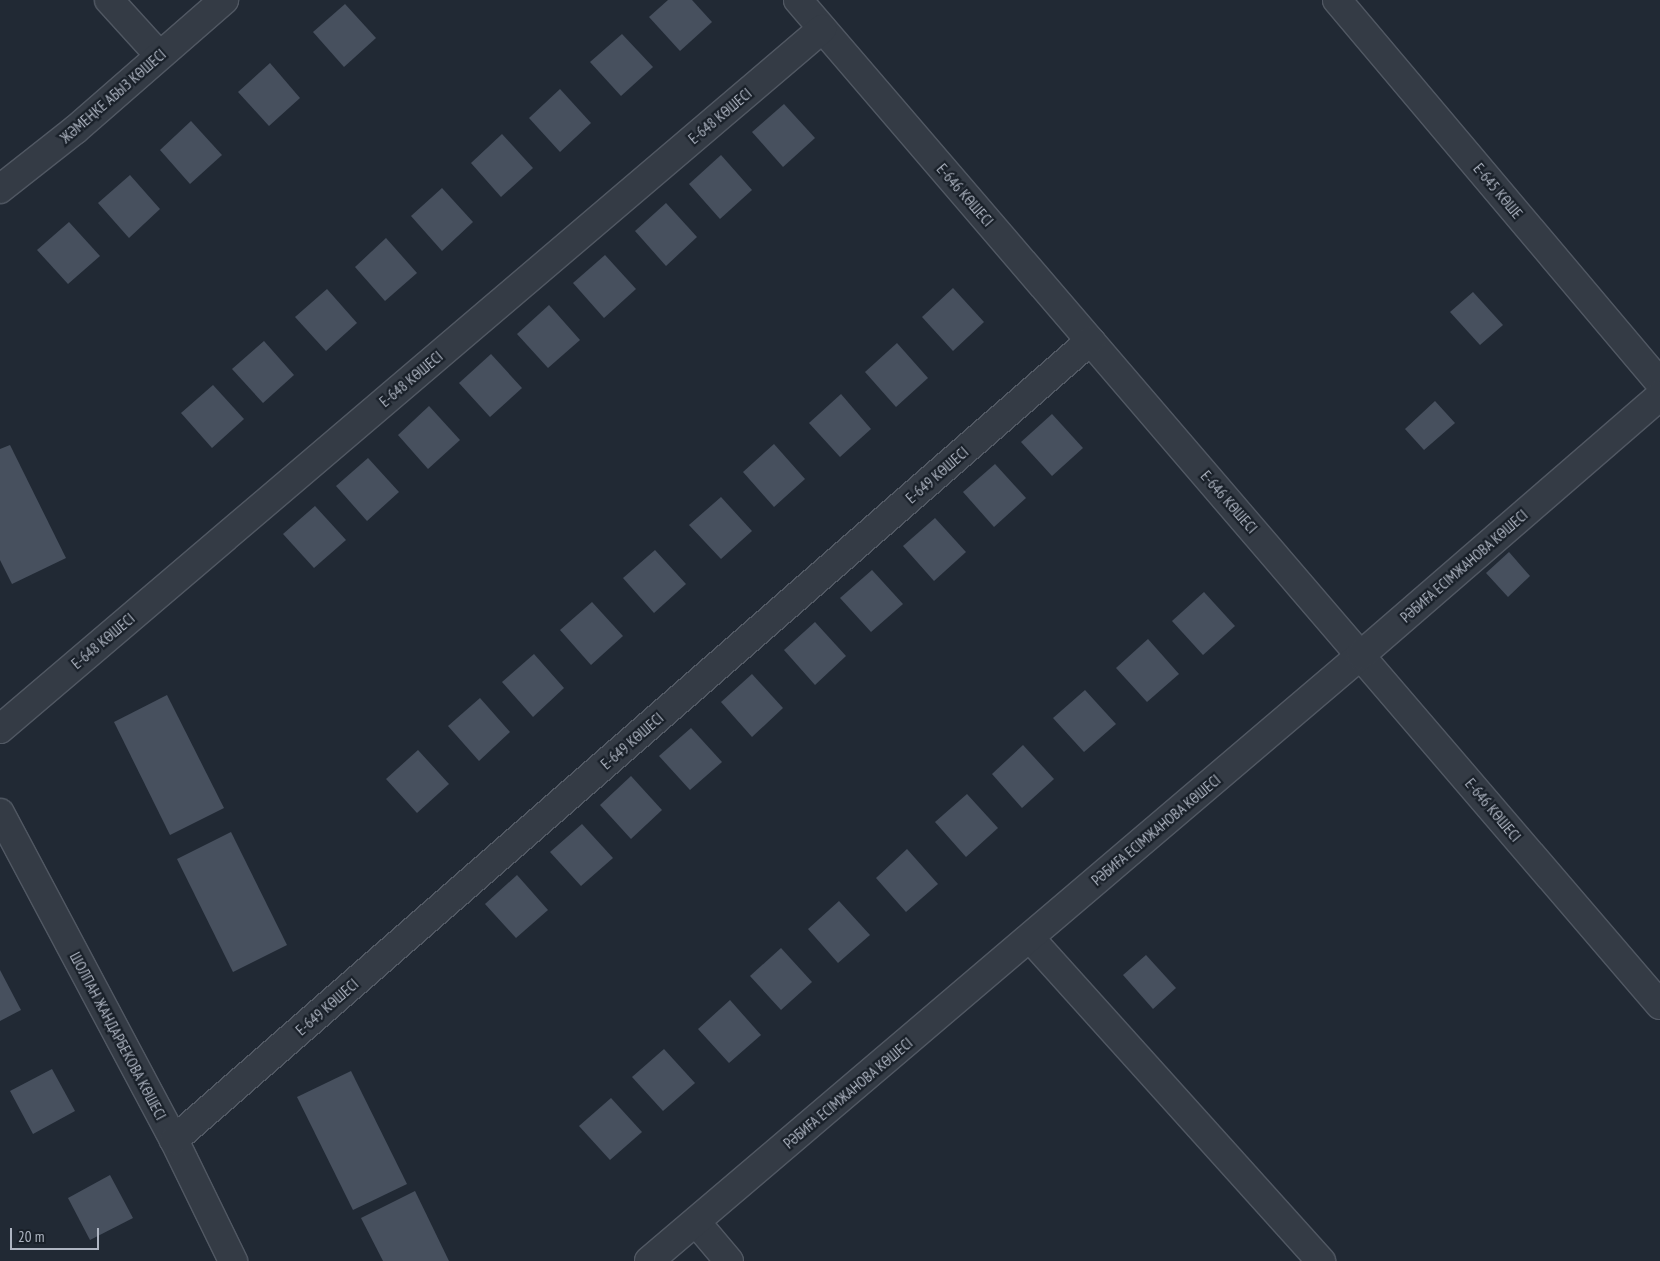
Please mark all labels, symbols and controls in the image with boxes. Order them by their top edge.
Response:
street label: ЖӘМЕҢКЕ АБЫЗ КӨШЕСІ [56,45,170,147]
street label: Е-648 КӨШЕСІ [685,84,755,148]
street label: Е-646 КӨШЕСІ [933,160,997,230]
street label: Е-645 КӨШЕ [1470,160,1526,222]
street label: Е-648 КӨШЕСІ [376,347,446,411]
street label: Е-649 КӨШЕСІ [902,443,972,507]
street label: Е-646 КӨШЕСІ [1197,467,1261,537]
street label: РӘБИҒА ЕСІМЖАНОВА КӨШЕСІ [1396,505,1532,627]
street label: Е-648 КӨШЕСІ [68,609,138,673]
street label: Е-649 КӨШЕСІ [597,709,667,773]
street label: РӘБИҒА ЕСІМЖАНОВА КӨШЕСІ [1087,770,1225,890]
street label: Е-646 КӨШЕСІ [1461,775,1525,845]
street label: ШОЛПАН ЖАНДАРБЕКОВА КӨШЕСІ [66,949,170,1123]
street label: Е-649 КӨШЕСІ [292,975,362,1039]
street label: РӘБИҒА ЕСІМЖАНОВА КӨШЕСІ [779,1033,917,1153]
scale bar [12,1218,101,1250]
text: 20 m [18,1227,44,1246]

